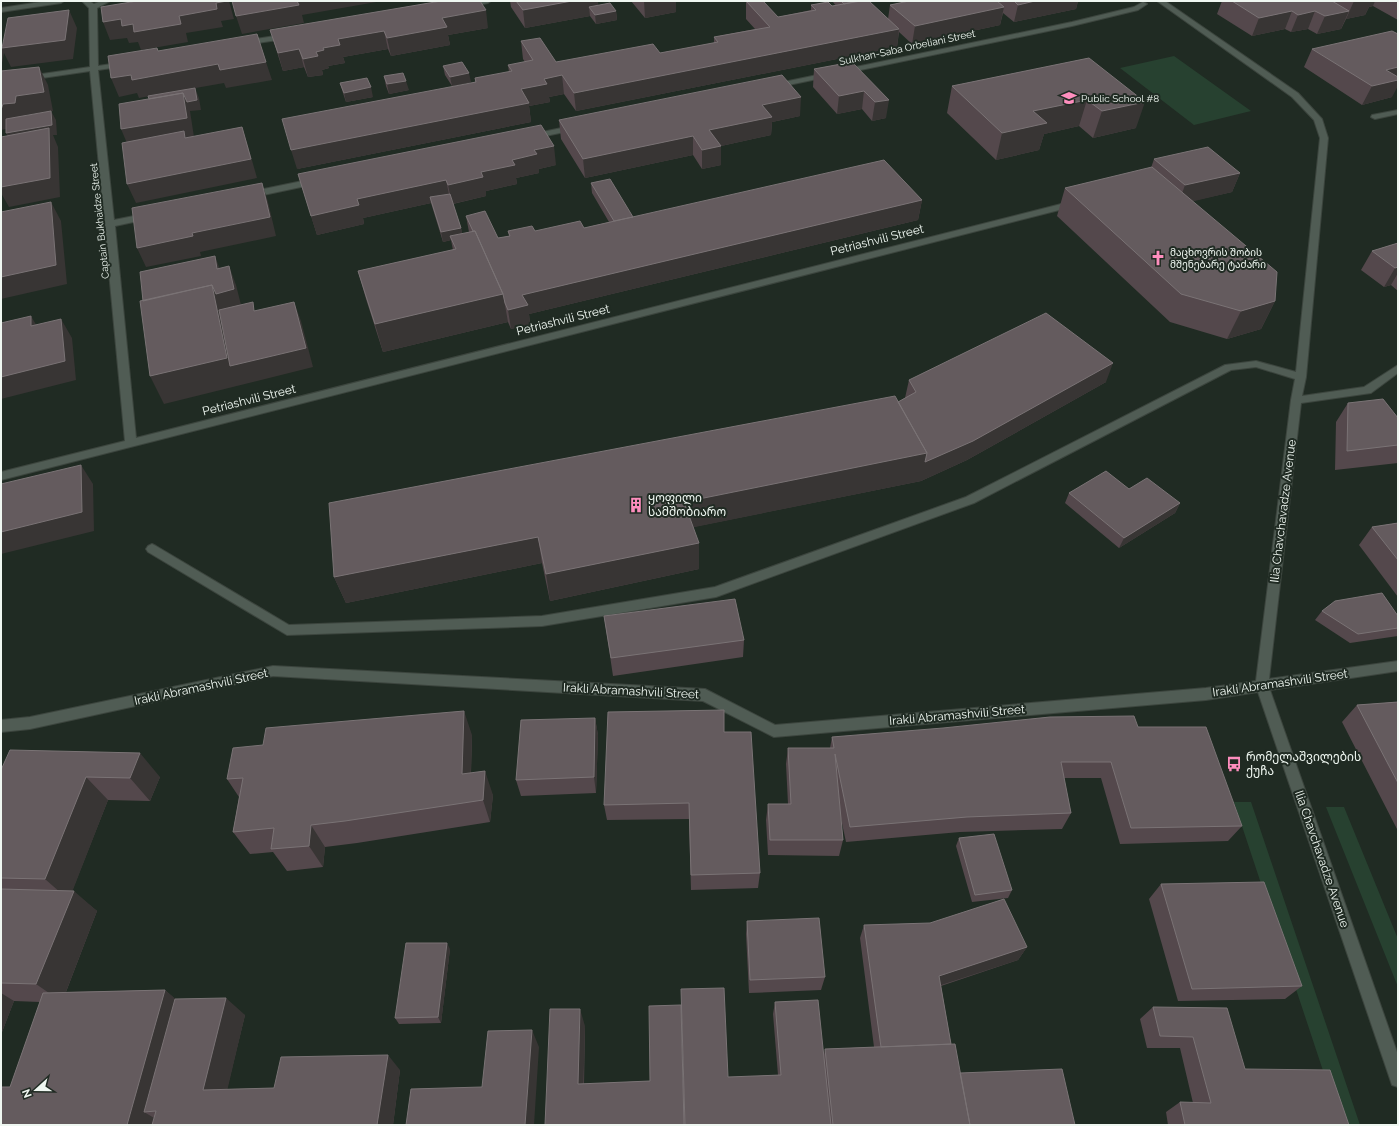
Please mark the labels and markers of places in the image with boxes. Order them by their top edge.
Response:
school or university icon: Public School #8 [1060,89,1078,107]
place label: Public School #8 [1081,93,1159,104]
place label: მაცხოვრის შობის მშენებარე ტაძარი [1170,247,1266,271]
church icon: მაცხოვრის შობის მშენებარე ტაძარი [1149,249,1167,267]
place label: ყოფილი სამშობიარო [648,491,726,519]
building icon: ყოფილი სამშობიარო [627,496,645,514]
place label: რომელაშვილების ქუჩა [1246,750,1361,778]
bus stop icon: რომელაშვილების ქუჩა [1225,755,1243,773]

